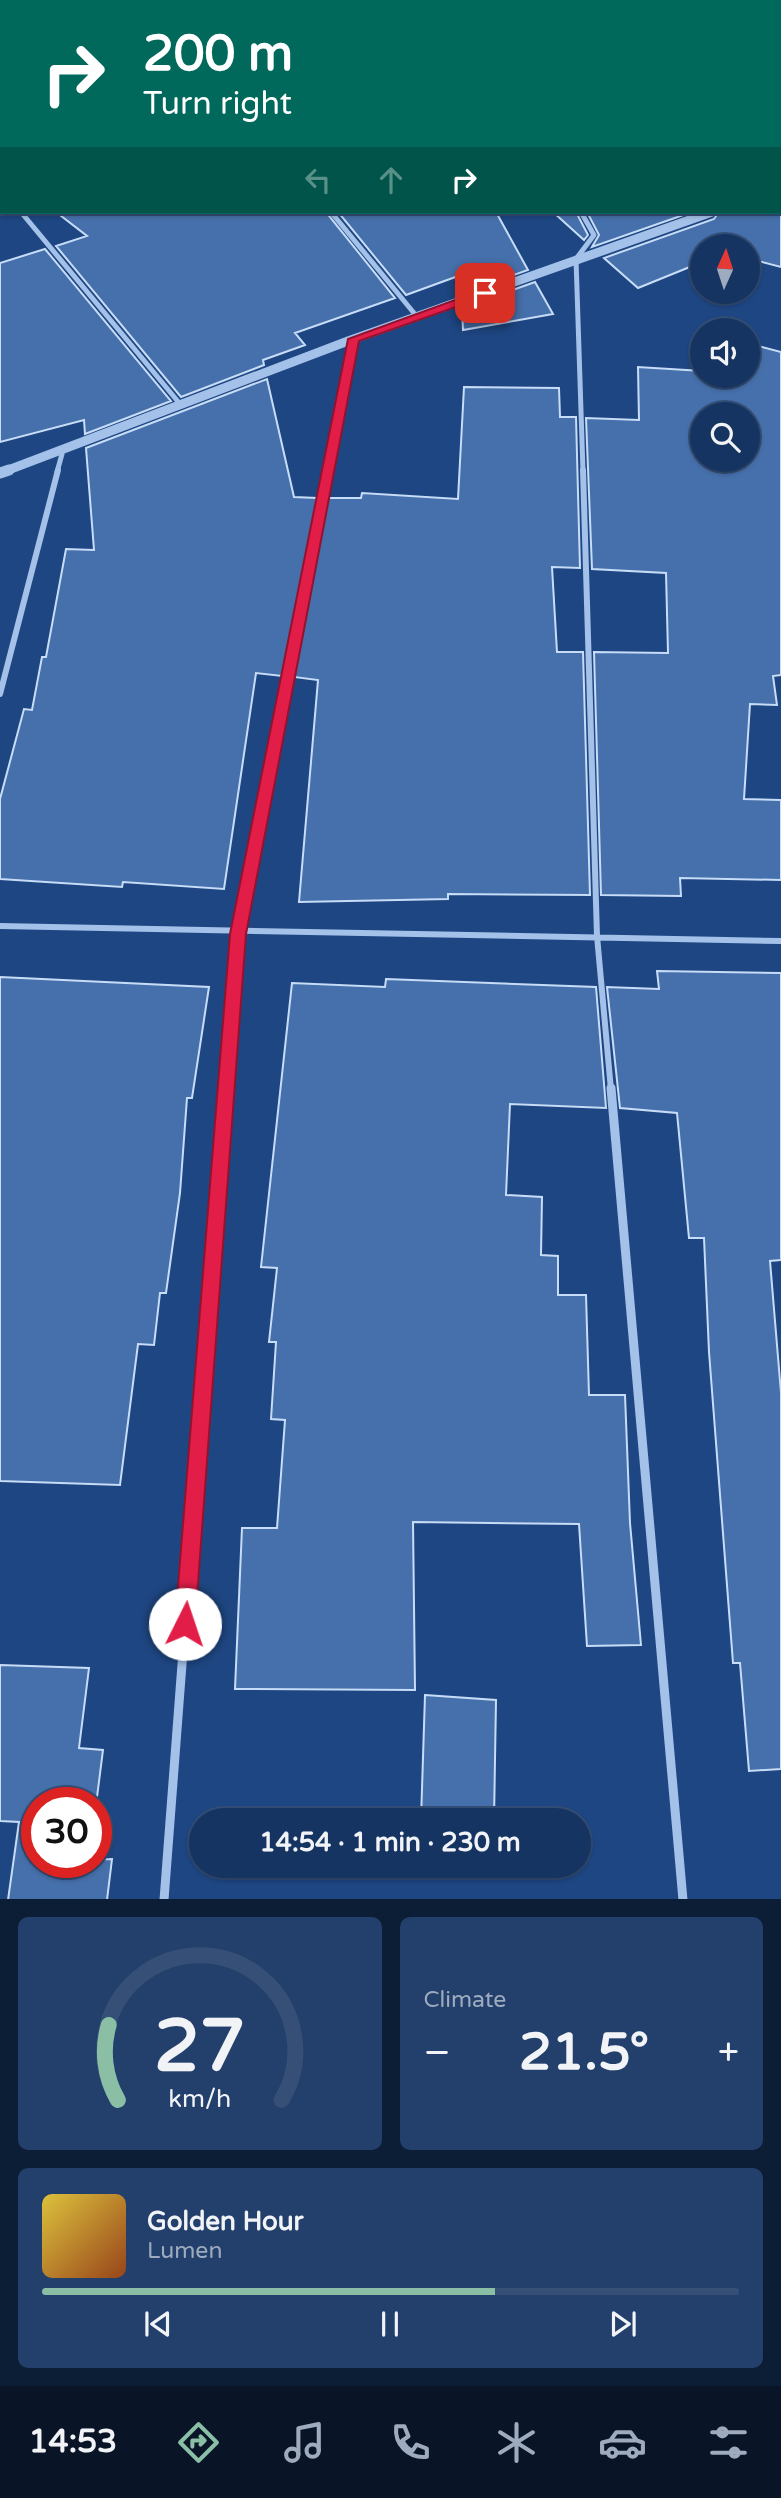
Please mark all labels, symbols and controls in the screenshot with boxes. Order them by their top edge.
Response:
text: 200 m [143,25,293,84]
icon: right [28,28,119,119]
text: Turn right [143,85,292,123]
icon: left [299,161,337,199]
icon: ahead [372,161,410,199]
icon: right [445,161,483,199]
north arrow [690,234,760,304]
map controls [690,234,760,472]
pin [455,263,515,323]
icon: arrive [466,274,504,312]
button: sound [690,318,760,388]
button: search [690,402,760,472]
position arrow [148,1587,222,1661]
speed limit sign: 30 [21,1787,112,1878]
text: 14:54 · 1 min · 230 m [259,1827,521,1858]
text: Climate [424,1986,506,2014]
text: 27 [154,2003,245,2091]
text: 21.5° [519,2021,649,2084]
text: − [424,2030,451,2076]
text: + [718,2030,739,2076]
text: km/h [168,2083,231,2113]
text: Golden Hour [147,2206,304,2237]
text: Lumen [147,2237,222,2265]
icon: previous [139,2305,177,2343]
icon: pause [371,2305,409,2343]
icon: next [604,2305,642,2343]
icon: directions [174,2418,223,2467]
icon: music [280,2418,329,2467]
icon: phone [386,2418,435,2467]
icon: climate [492,2418,541,2467]
icon: car [598,2418,647,2467]
icon: filters [704,2418,753,2467]
text: 14:53 [28,2423,117,2461]

